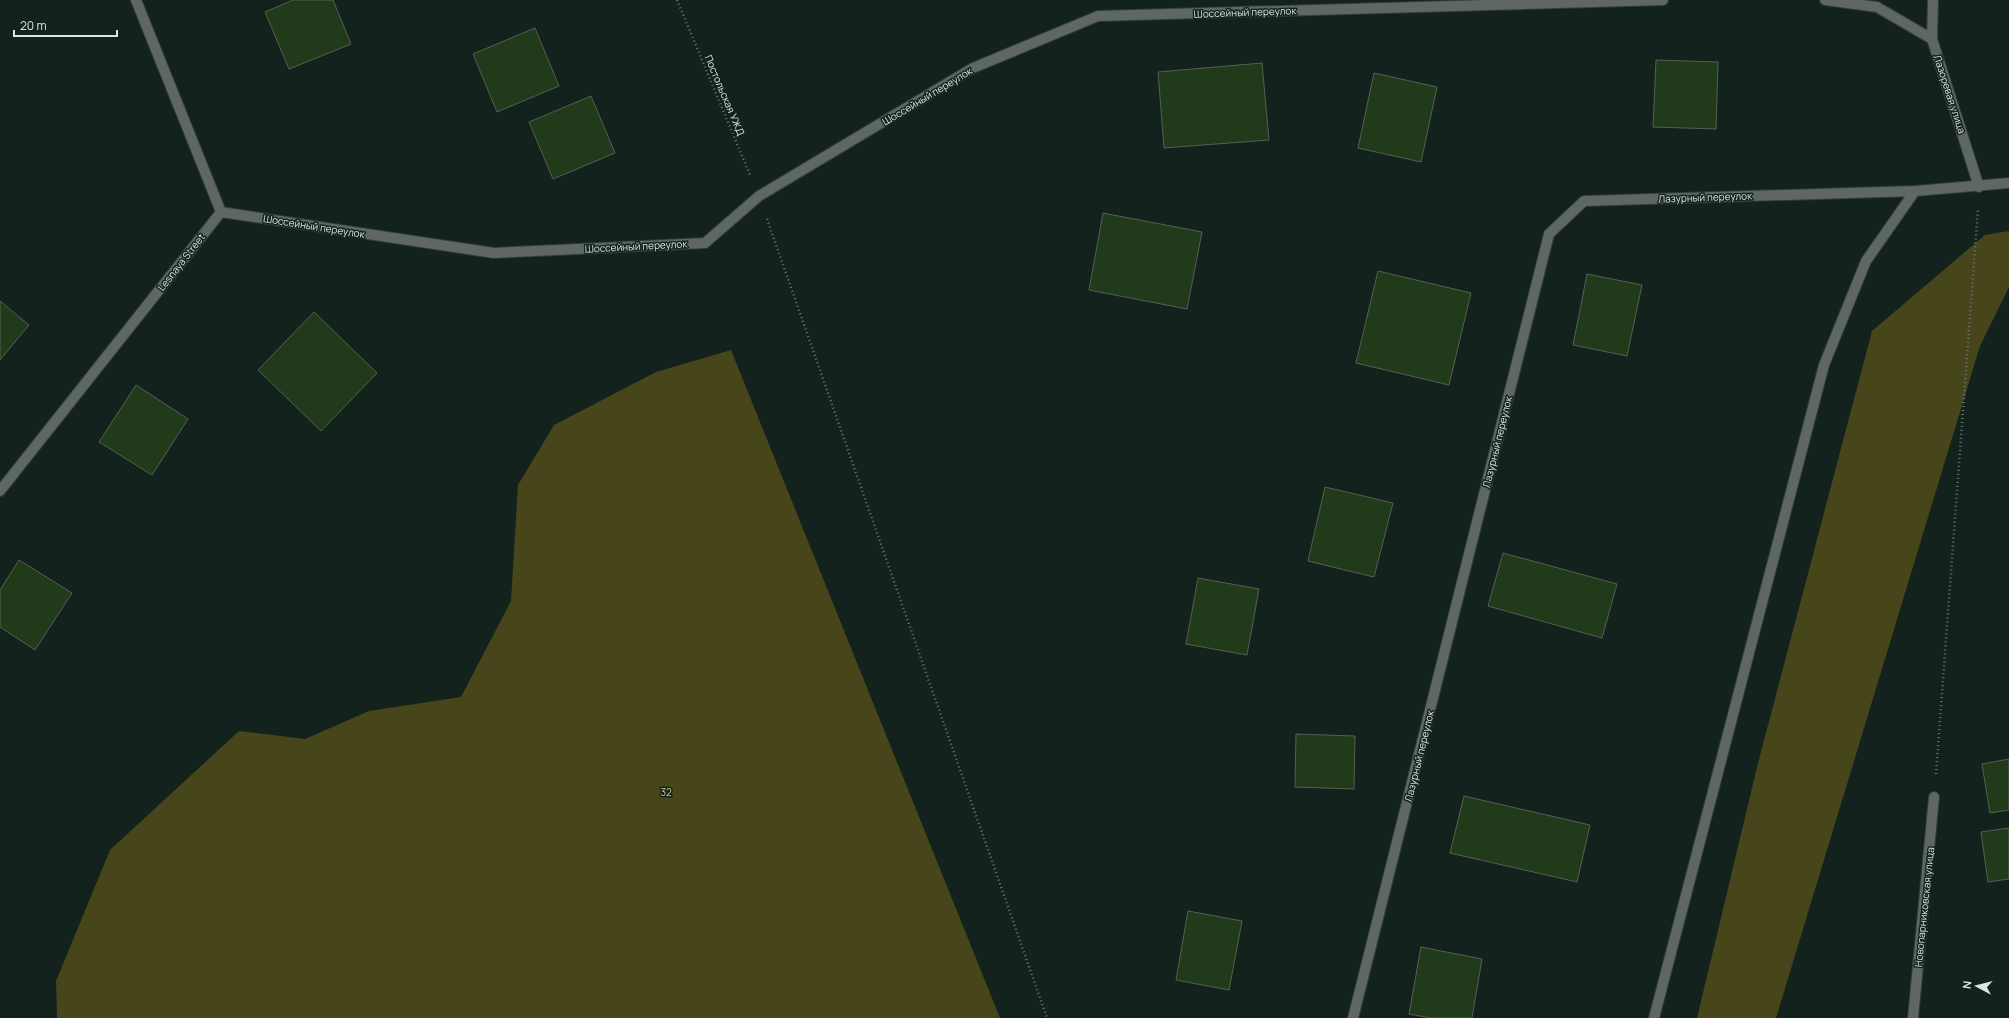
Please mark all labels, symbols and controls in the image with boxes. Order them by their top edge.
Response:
street label: Шоссейный переулок [1193,3,1298,21]
scale bar [14,12,117,38]
text: 20 m [20,17,47,34]
street label: Постольская УЖД [702,53,748,137]
street label: Лазоревая улица [1931,53,1969,135]
street label: Шоссейный переулок [879,63,975,128]
street label: Лазурный переулок [1658,188,1753,206]
street label: Шоссейный переулок [262,211,367,241]
street label: Lesnaya Street [154,230,208,294]
street label: Шоссейный переулок [584,236,689,256]
street label: Лазурный переулок [1479,394,1515,489]
street label: Лазурный переулок [1401,708,1437,803]
park label: 32 [660,785,672,799]
street label: Новопарниковская улица [1911,846,1937,968]
north arrow [1957,966,1997,1006]
text: N [1959,980,1975,990]

